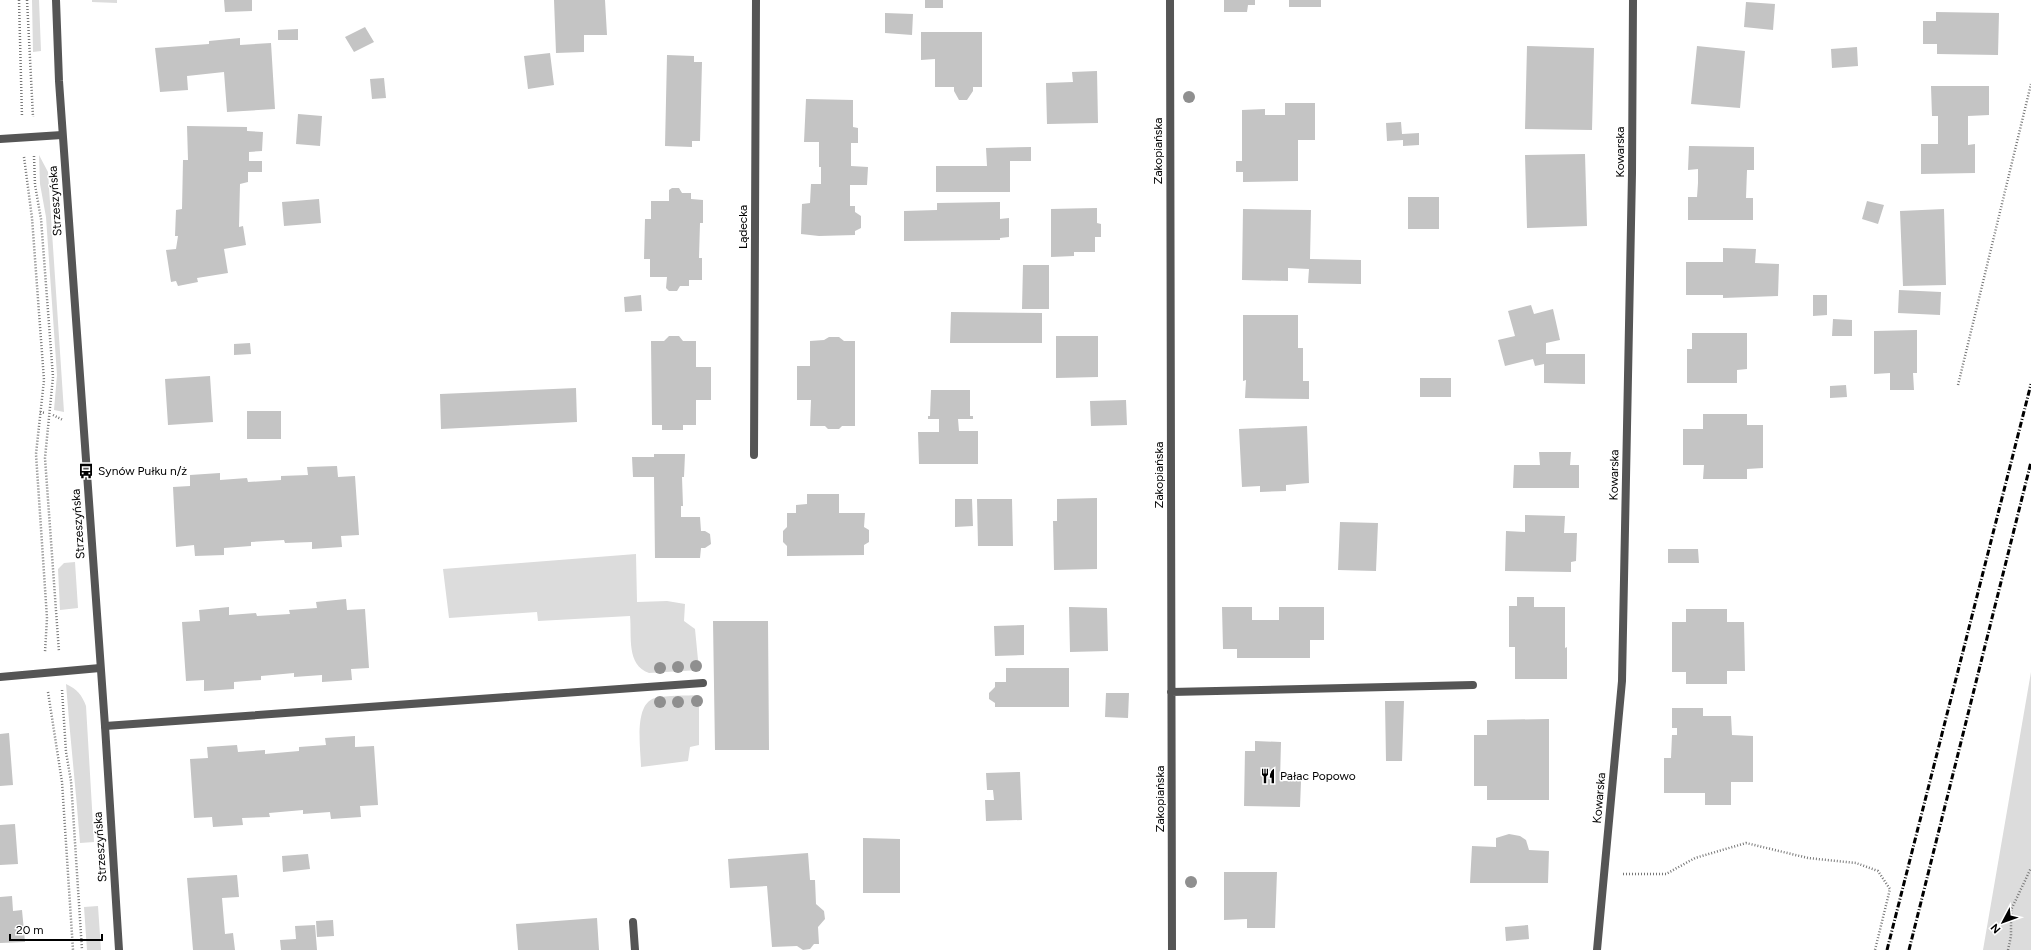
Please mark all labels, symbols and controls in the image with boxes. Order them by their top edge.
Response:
street label: Zakopiańska [1151,118,1165,184]
street label: Kowarska [1613,127,1627,177]
street label: Strzeszyńska [46,165,64,237]
street label: Lądecka [736,205,750,249]
street label: Zakopiańska [1152,442,1166,508]
street label: Kowarska [1607,449,1621,501]
bus stop icon: Synów Pułku n/ż [77,462,95,480]
place label: Synów Pułku n/ż [98,464,187,478]
street label: Strzeszyńska [69,488,87,560]
street label: Zakopiańska [1153,766,1167,832]
restaurant icon: Pałac Popowo [1259,767,1277,785]
place label: Pałac Popowo [1280,769,1356,783]
street label: Kowarska [1590,772,1608,824]
street label: Strzeszyńska [91,811,109,883]
north arrow [1983,902,2023,942]
scale bar [10,916,102,942]
text: N [1988,921,2004,936]
text: 20 m [16,923,44,937]

